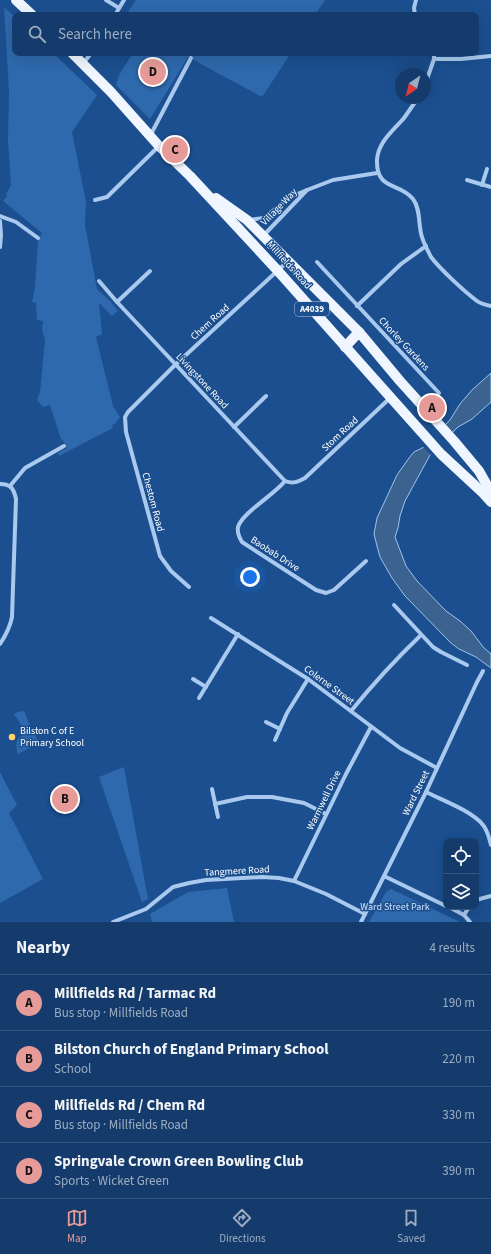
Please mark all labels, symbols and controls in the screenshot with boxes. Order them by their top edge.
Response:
search box [12,12,479,56]
icon: search [26,23,48,45]
text: Search here [58,24,132,45]
pin: D [140,57,166,87]
north arrow [395,68,431,104]
pin: C [162,135,188,165]
street label: Village Way [258,185,301,229]
street label: Millfields Road [263,238,315,292]
street label: Chem Road [188,301,232,343]
road number: A4039 [295,302,329,316]
street label: Chorley Gardens [375,314,433,374]
street label: Livingstone Road [172,350,232,412]
pin: A [419,393,445,423]
street label: Stom Road [319,413,361,455]
street label: Chestom Road [138,471,168,533]
street label: Baobab Drive [248,533,302,575]
your location [240,567,260,587]
street label: Colerne Street [301,662,358,709]
place label: Bilston C of E Primary School [20,724,84,750]
marker: Bilston C of E Primary School [7,732,17,742]
street label: Ward Street [399,767,433,818]
street label: Warmwell Drive [303,768,345,832]
pin: B [52,784,78,814]
map controls [443,838,479,910]
button: locate [443,838,479,874]
street label: Tangmere Road [204,862,270,880]
button: layers [443,874,479,910]
park label: Ward Street Park [360,900,430,914]
text: Nearby [16,936,70,960]
text: 4 results [430,939,475,957]
text: Millfields Rd / Tarmac Rd [54,983,216,1004]
text: A [25,994,33,1012]
text: 190 m [442,994,475,1012]
text: Bus stop · Millfields Road [54,1004,188,1022]
text: Bilston Church of England Primary School [54,1039,329,1060]
text: B [25,1050,33,1068]
text: 220 m [442,1050,475,1068]
text: School [54,1060,91,1078]
text: Millfields Rd / Chem Rd [54,1095,205,1116]
text: C [25,1106,33,1124]
text: 330 m [442,1106,475,1124]
text: Bus stop · Millfields Road [54,1116,188,1134]
text: Springvale Crown Green Bowling Club [54,1151,304,1172]
text: D [25,1162,33,1180]
text: 390 m [442,1162,475,1180]
text: Sports · Wicket Green [54,1172,169,1190]
tab: Map [66,1207,88,1246]
tab: Directions [219,1207,266,1246]
tab: Saved [397,1207,425,1246]

